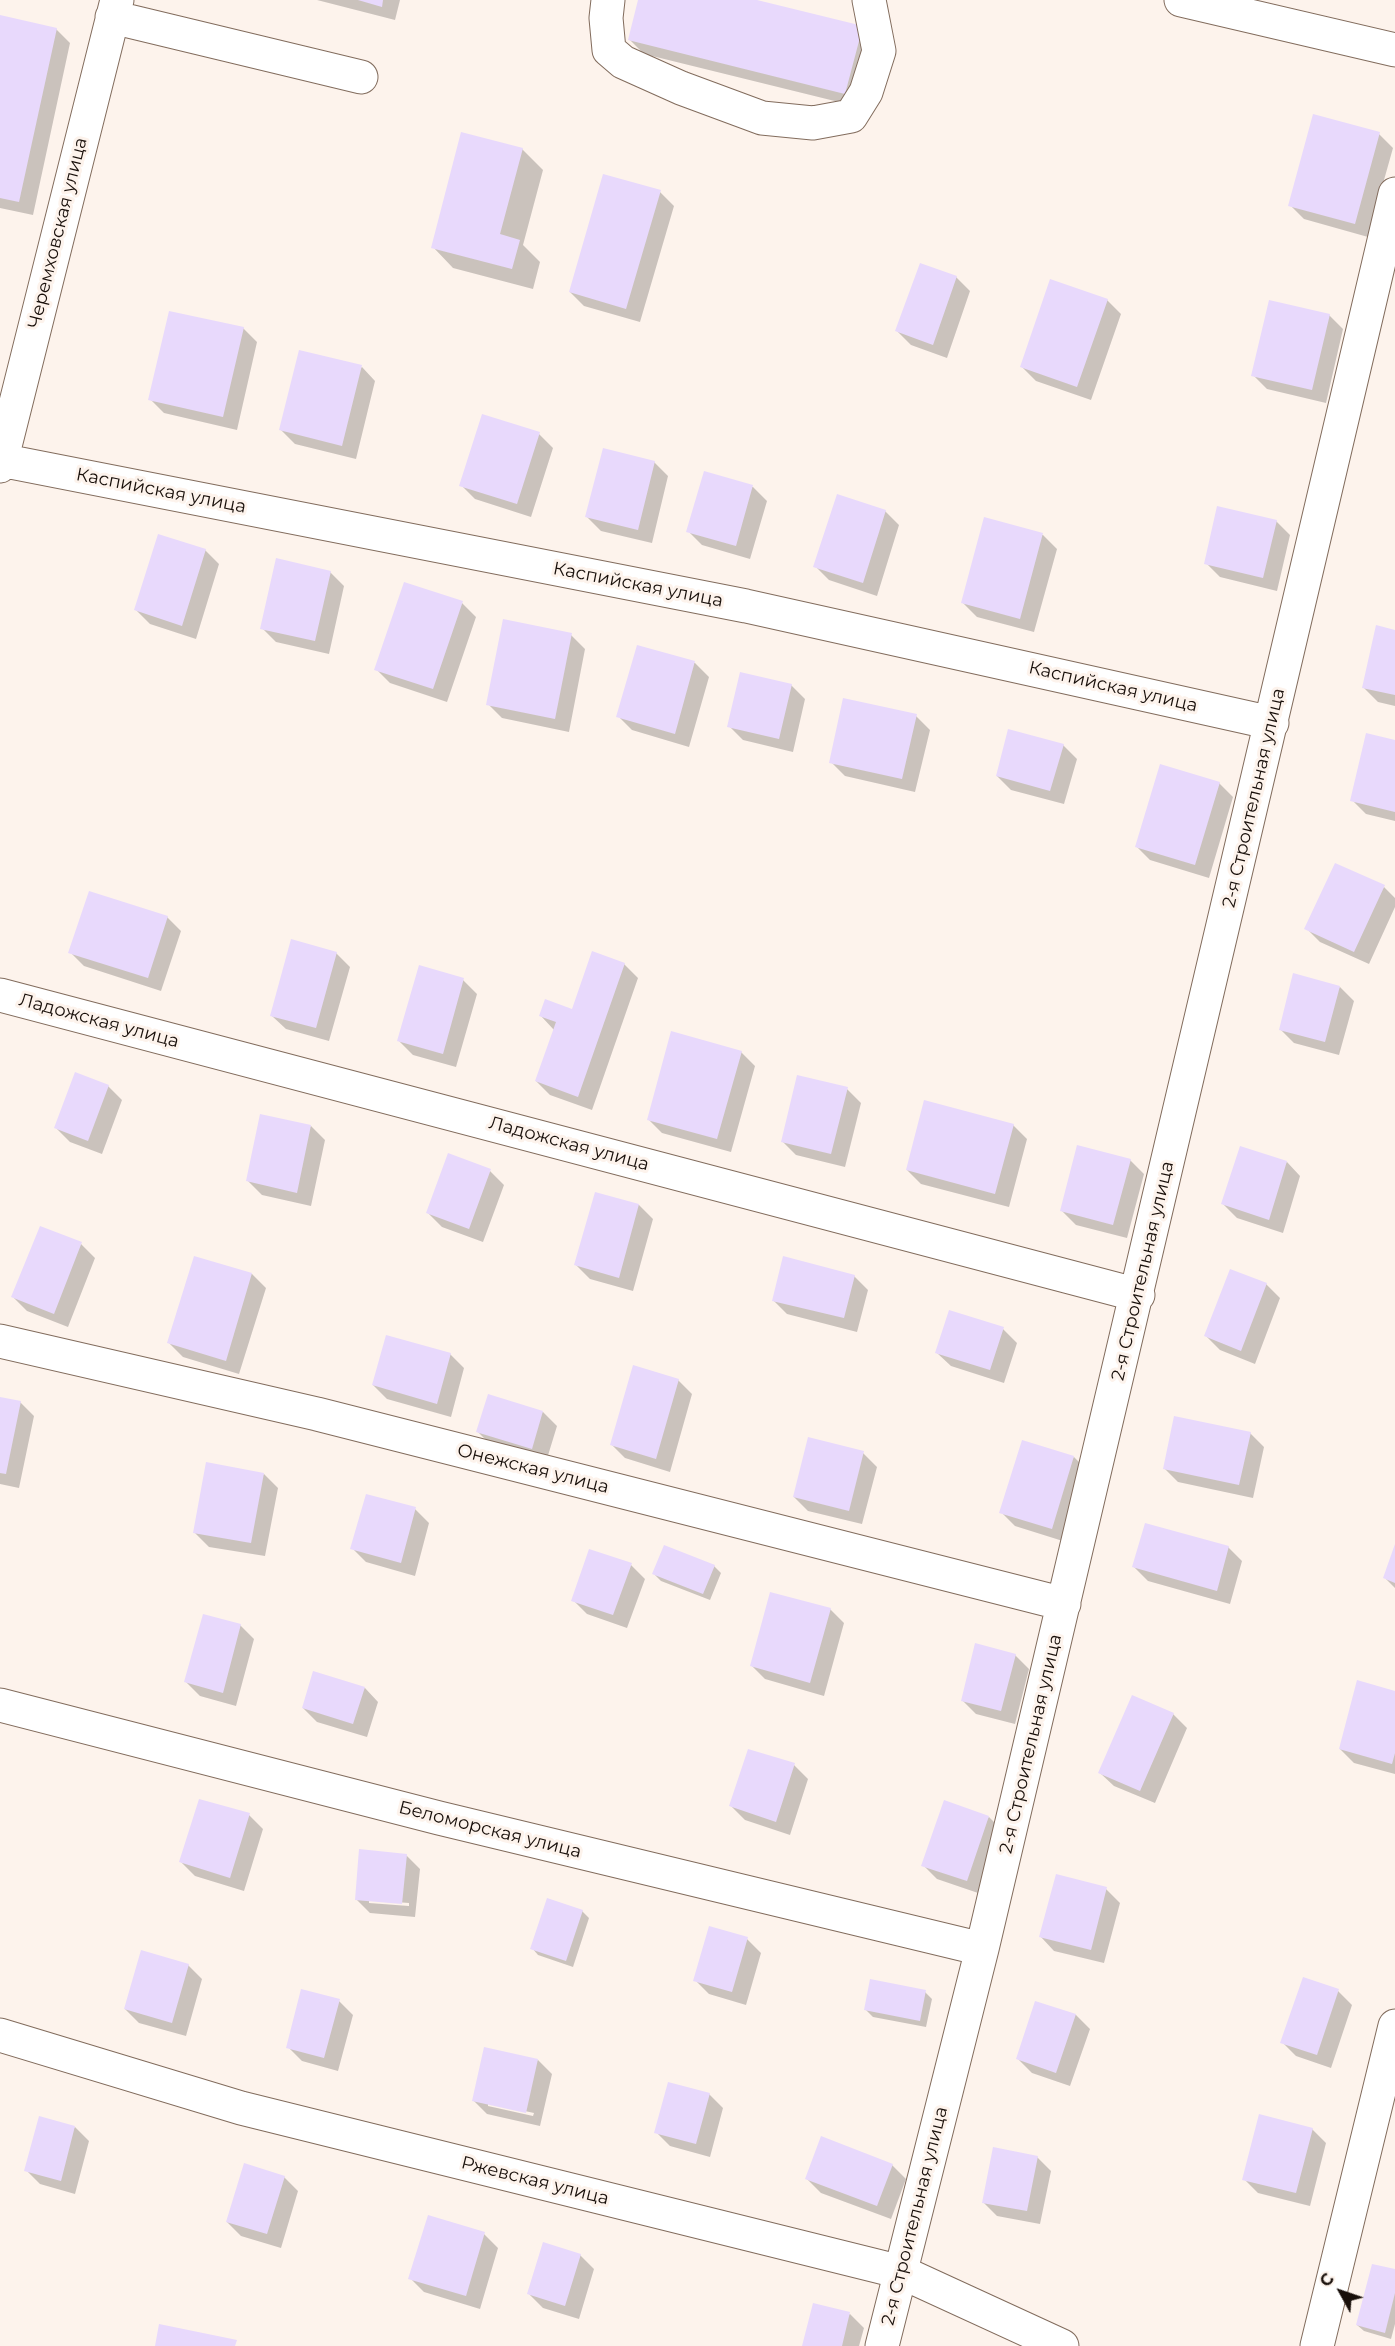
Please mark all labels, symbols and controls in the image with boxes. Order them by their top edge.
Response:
street label: Черемховская улица [24,135,92,331]
street label: Каспийская улица [74,464,248,518]
street label: Каспийская улица [551,558,725,612]
street label: Каспийская улица [1026,657,1200,717]
street label: 2-я Строительная улица [1218,686,1290,910]
street label: Ладожская улица [17,989,181,1053]
street label: Ладожская улица [487,1112,651,1176]
street label: 2-я Строительная улица [1107,1159,1179,1383]
street label: Онежская улица [455,1440,611,1498]
street label: 2-я Строительная улица [995,1632,1067,1856]
street label: Беломорская улица [396,1797,584,1863]
street label: 2-я Строительная улица [877,2104,953,2328]
street label: Ржевская улица [459,2152,611,2210]
north arrow [1311,2262,1371,2322]
text: С [1316,2270,1338,2291]

